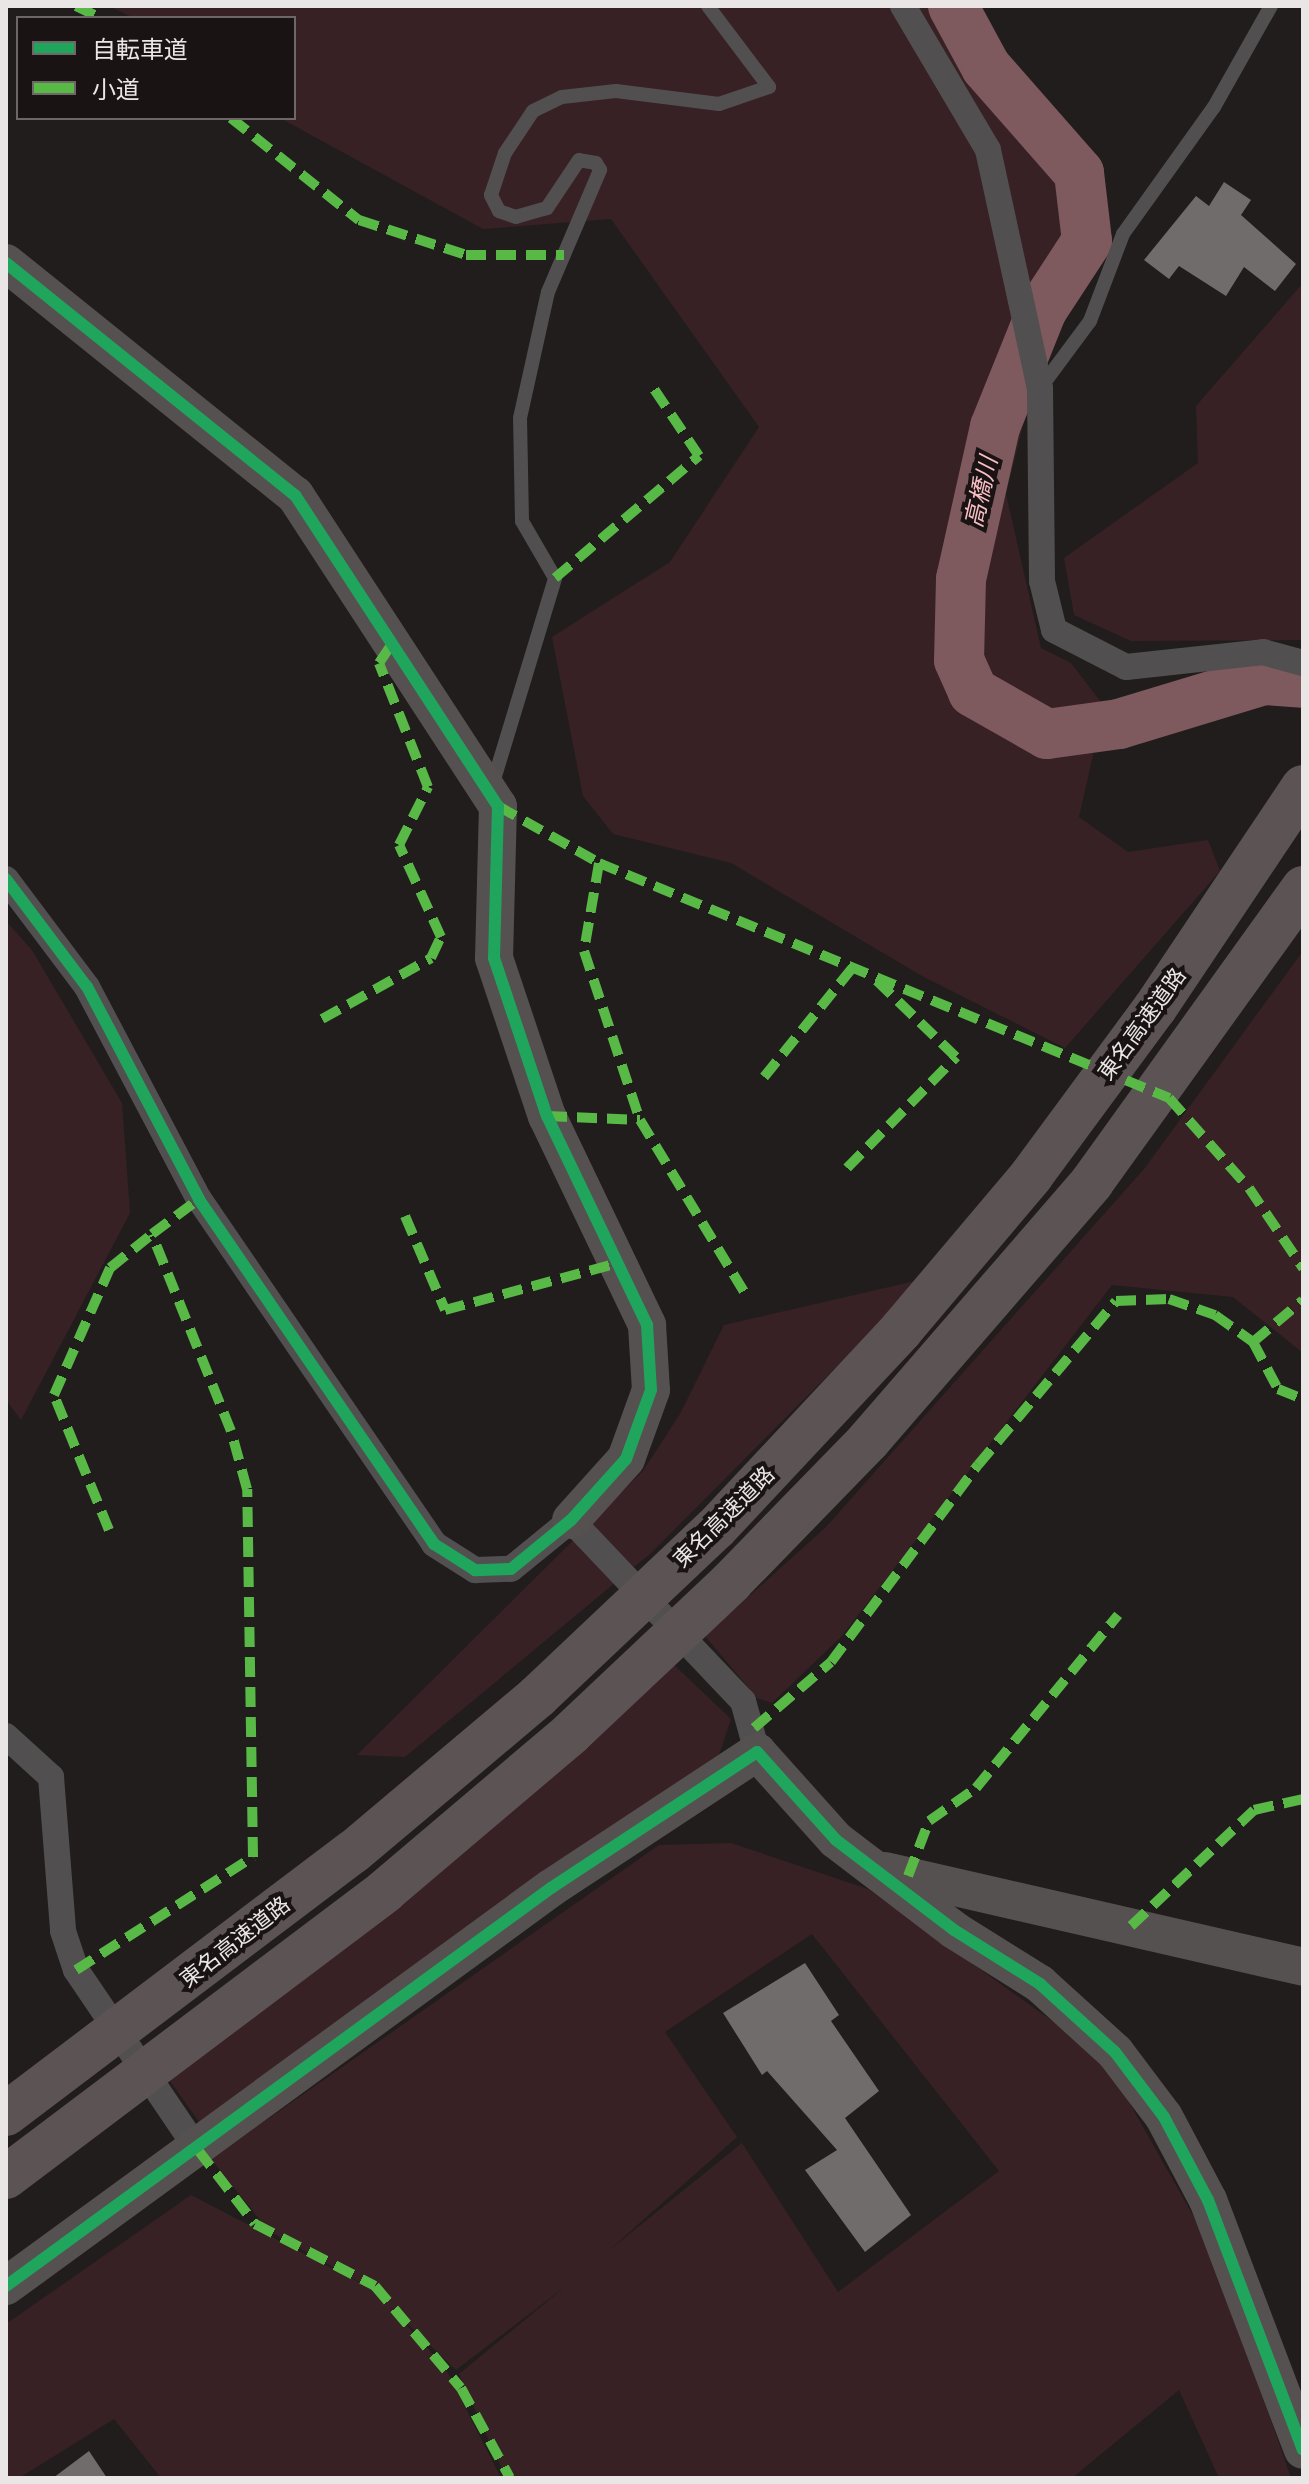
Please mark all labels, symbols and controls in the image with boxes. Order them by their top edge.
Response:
legend [16,16,296,120]
text: 自転車道 [92,33,188,66]
text: 小道 [92,73,140,106]
water label: 高橋川 [959,454,1003,530]
street label: 東名高速道路 [1093,963,1191,1085]
street label: 東名高速道路 [668,1461,780,1573]
street label: 東名高速道路 [175,1891,295,1993]

